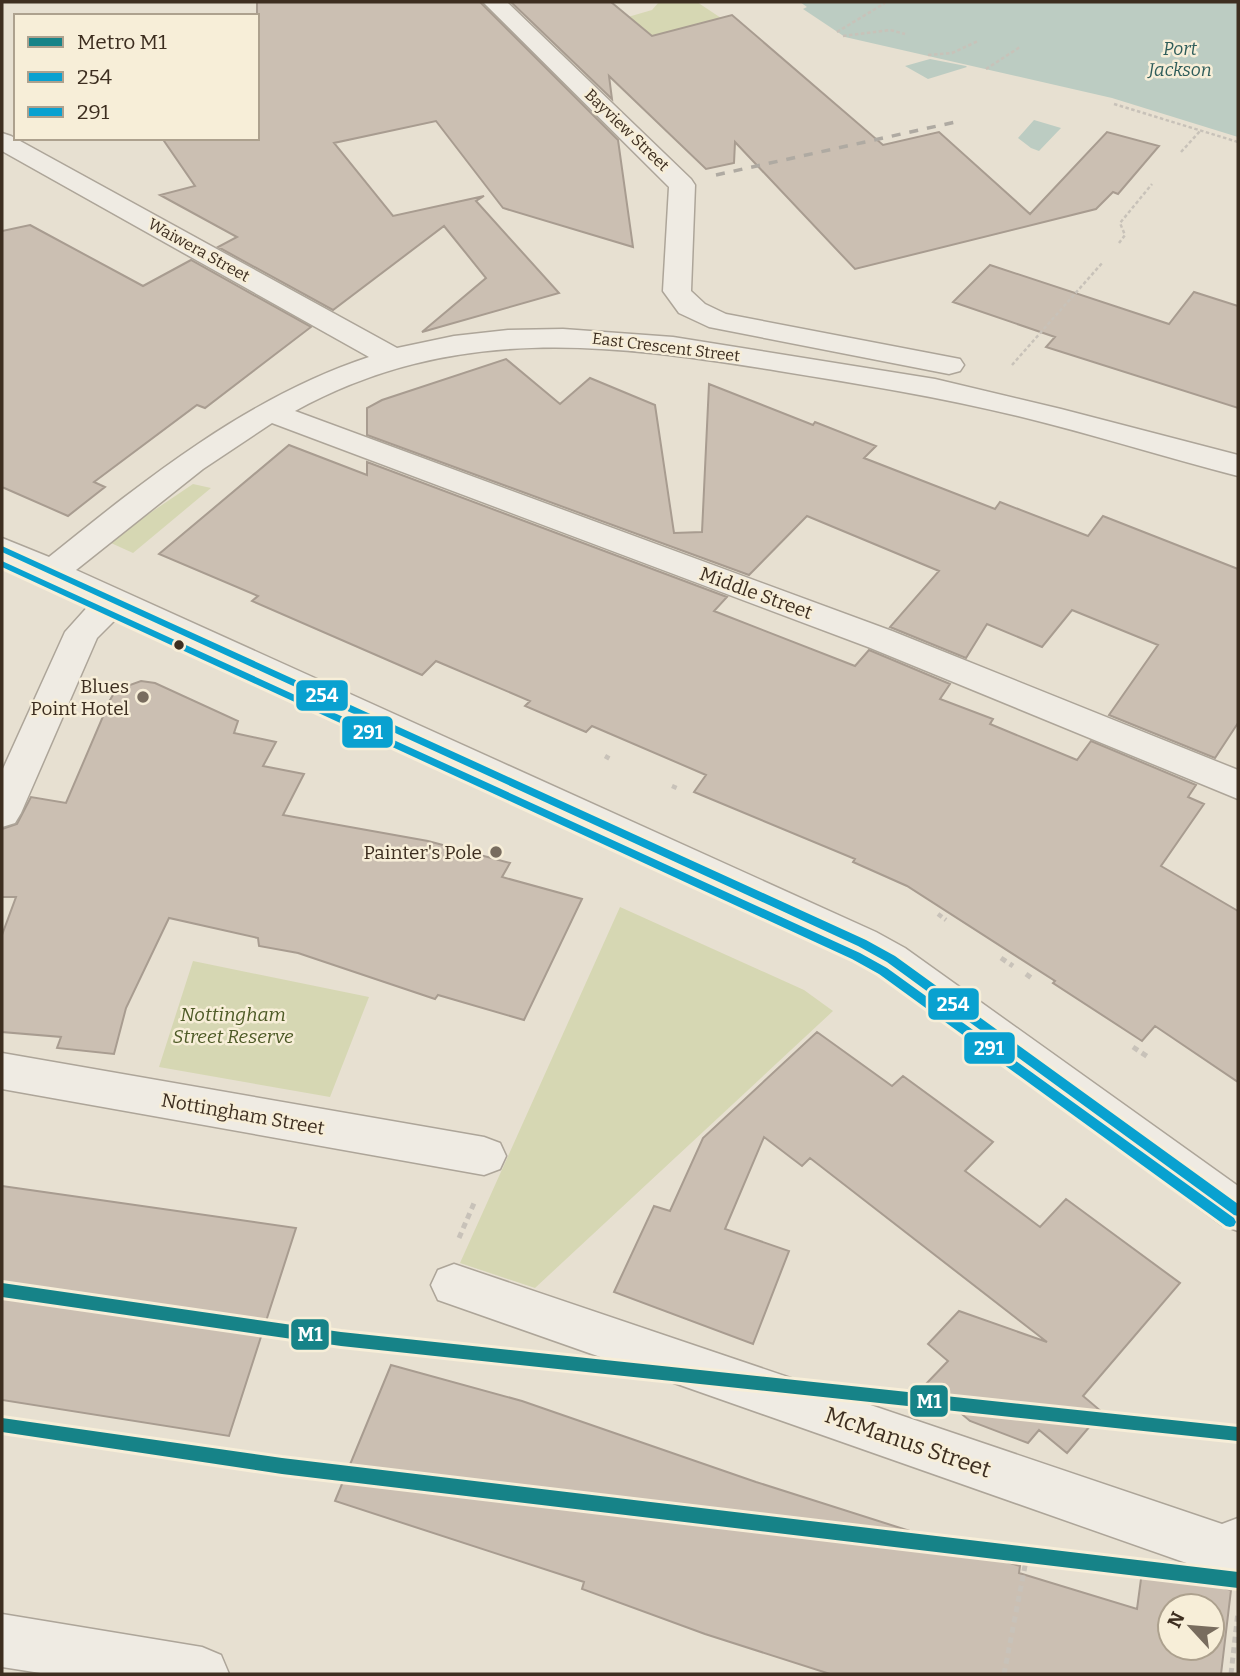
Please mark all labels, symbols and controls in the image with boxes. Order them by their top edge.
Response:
legend [14,14,259,140]
text: Metro M1 [77,29,167,55]
water label: Port Jackson [1146,38,1212,81]
text: 254 [77,64,112,90]
street label: Bayview Street [581,85,673,175]
text: 291 [77,99,110,125]
street label: Waiwera Street [145,214,253,286]
street label: East Crescent Street [591,328,741,366]
street label: Middle Street [696,562,816,624]
unlabelled marker [172,638,186,652]
place label: Blues Point Hotel [30,675,129,720]
line badge: 254 [295,679,349,712]
text: 254 [306,684,339,707]
marker: Blues Point Hotel [135,689,151,705]
line badge: 291 [341,715,394,749]
text: 291 [353,721,384,744]
place label: Painter's Pole [364,841,482,864]
marker: Painter's Pole [488,844,504,860]
line badge: 254 [927,987,980,1021]
text: 254 [937,993,970,1016]
park label: Nottingham Street Reserve [172,1003,294,1048]
line badge: 291 [963,1031,1016,1065]
text: 291 [974,1037,1005,1060]
street label: Nottingham Street [160,1088,326,1140]
line badge: M1 [290,1318,330,1351]
text: M1 [298,1323,323,1346]
line badge: M1 [909,1384,949,1418]
text: M1 [917,1390,942,1413]
street label: McManus Street [821,1400,995,1484]
north arrow [1156,1592,1226,1662]
text: N [1163,1608,1190,1631]

